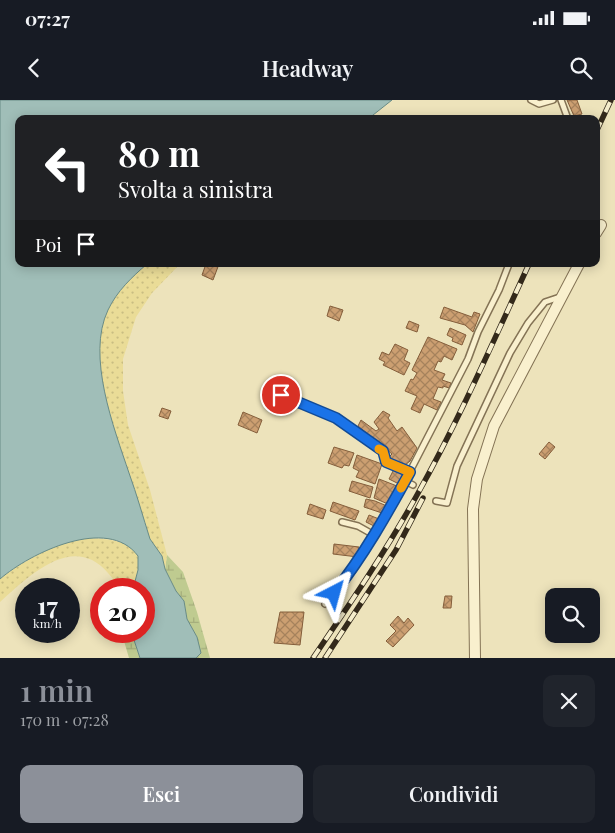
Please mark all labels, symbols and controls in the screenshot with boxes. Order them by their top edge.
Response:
text: 07:27 [25,5,70,31]
text: Headway [262,53,353,83]
icon: back [20,54,48,82]
icon: search [567,54,595,82]
text: 80 m [118,129,200,176]
icon: left [35,135,100,200]
text: Svolta a sinistra [118,174,273,204]
icon: arrive [72,230,100,258]
text: Poi [35,231,62,257]
pin [260,374,302,416]
icon: arrive [267,381,295,409]
position arrow [307,566,359,618]
speed limit sign: 20 [90,578,155,643]
text: 17 [37,588,58,621]
map controls [545,588,600,643]
button: search [545,588,600,643]
text: km/h [33,615,62,631]
text: 1 min [20,670,93,710]
button: close [543,675,595,727]
text: 170 m · 07:28 [20,709,109,730]
button: Esci [20,765,303,823]
button: Condividi [313,765,595,823]

